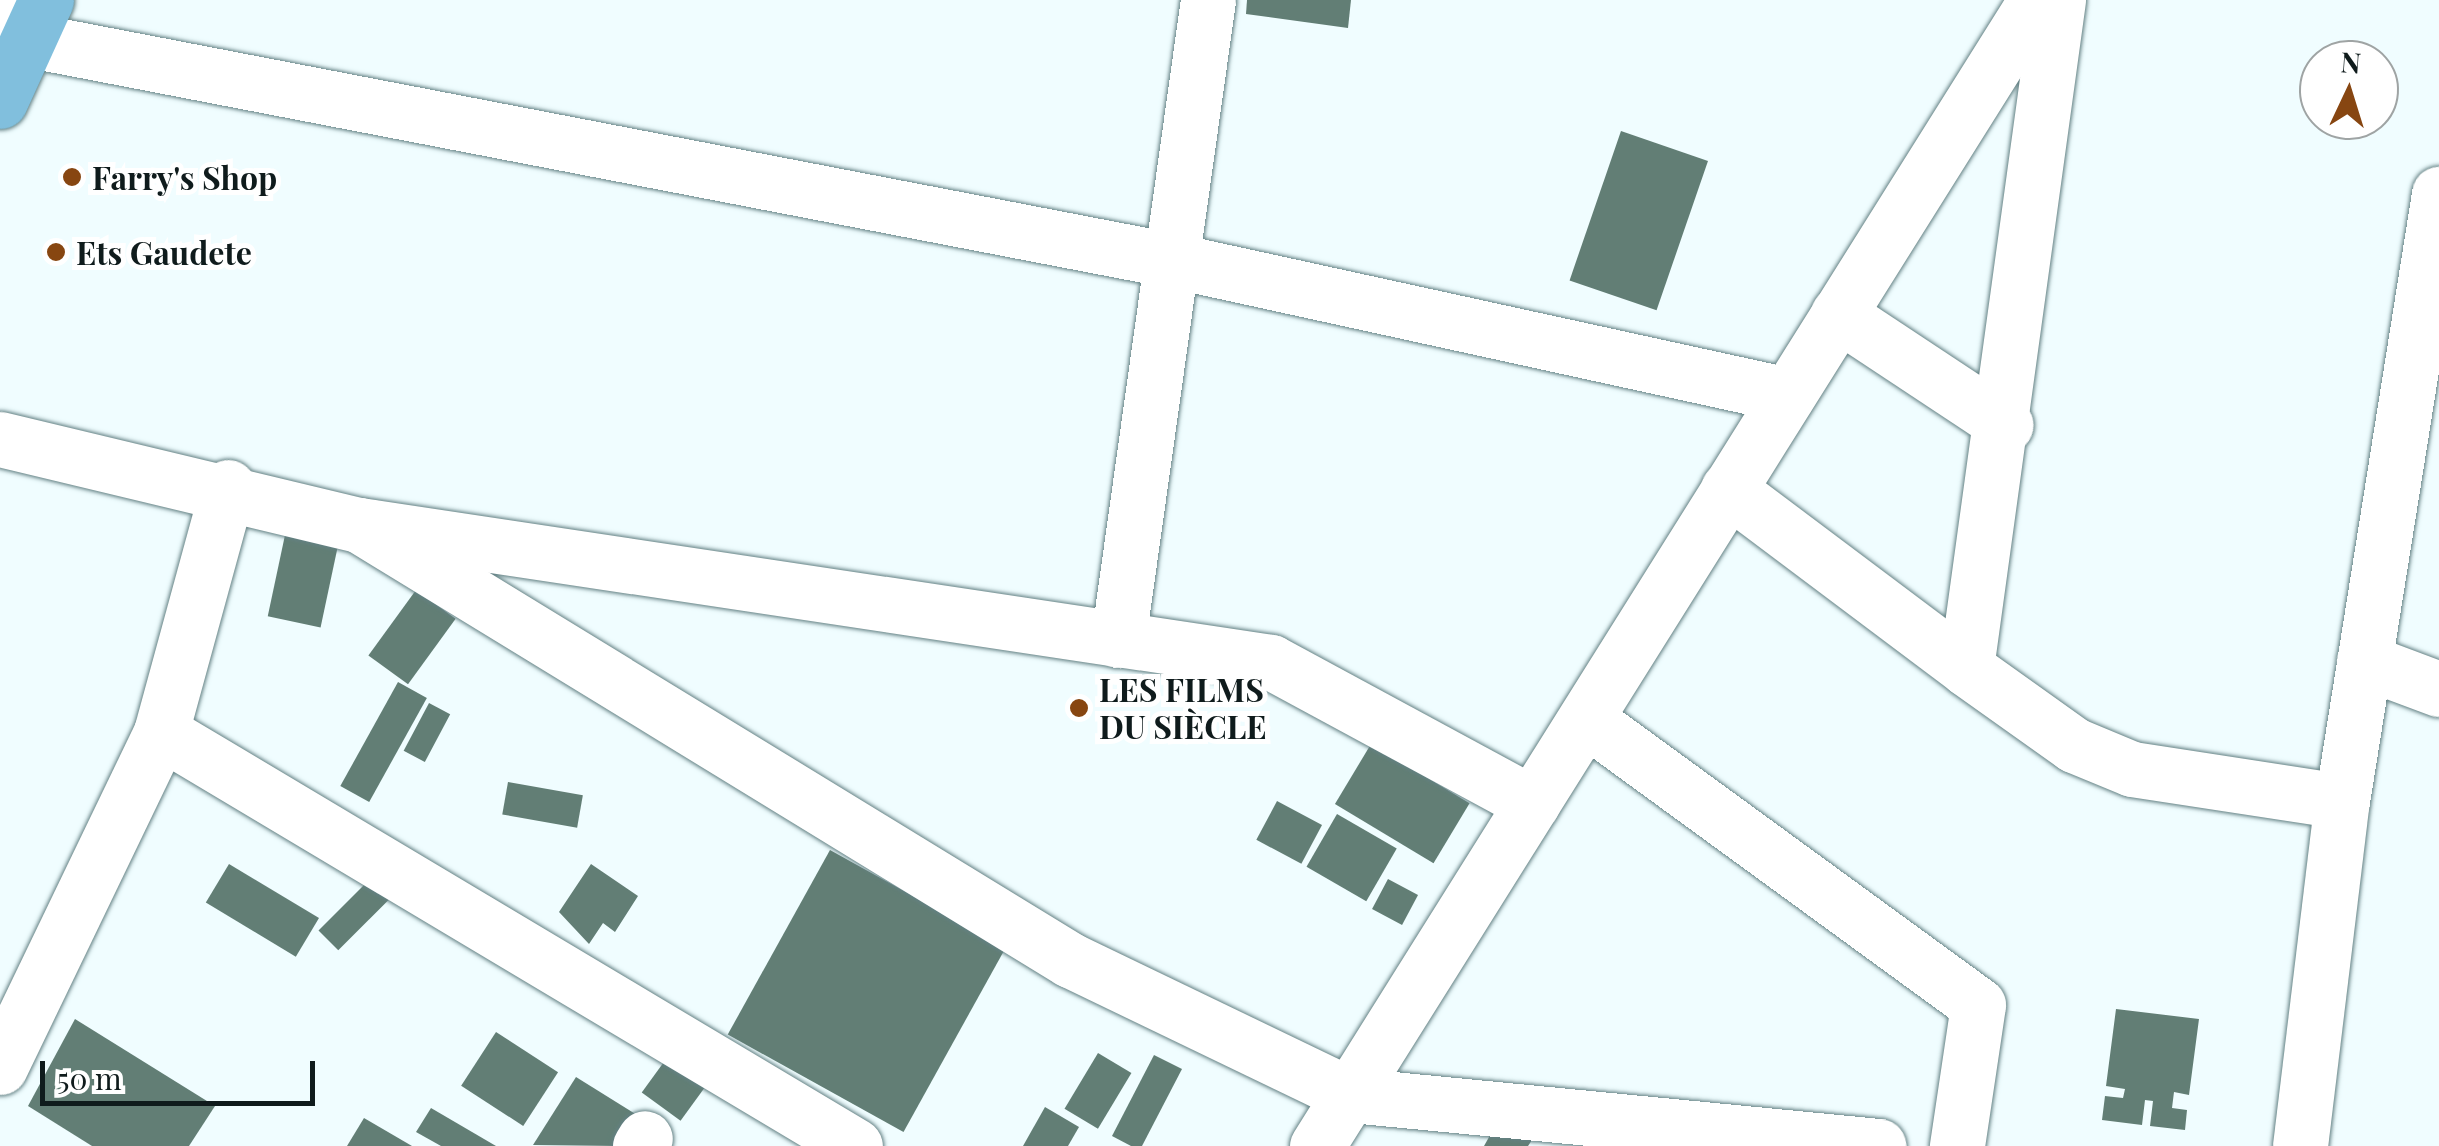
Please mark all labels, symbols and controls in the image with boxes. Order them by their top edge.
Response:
north arrow [2299,40,2399,140]
text: N [2340,42,2362,81]
place label: Farry's Shop [92,158,277,196]
marker: Farry's Shop [61,166,83,188]
place label: Ets Gaudete [76,233,252,271]
marker: Ets Gaudete [45,241,67,263]
place label: LES FILMS DU SIÈCLE [1099,671,1267,746]
marker: LES FILMS DU SIÈCLE [1068,697,1090,719]
scale bar [45,1041,320,1103]
text: 50 m [57,1058,122,1098]

